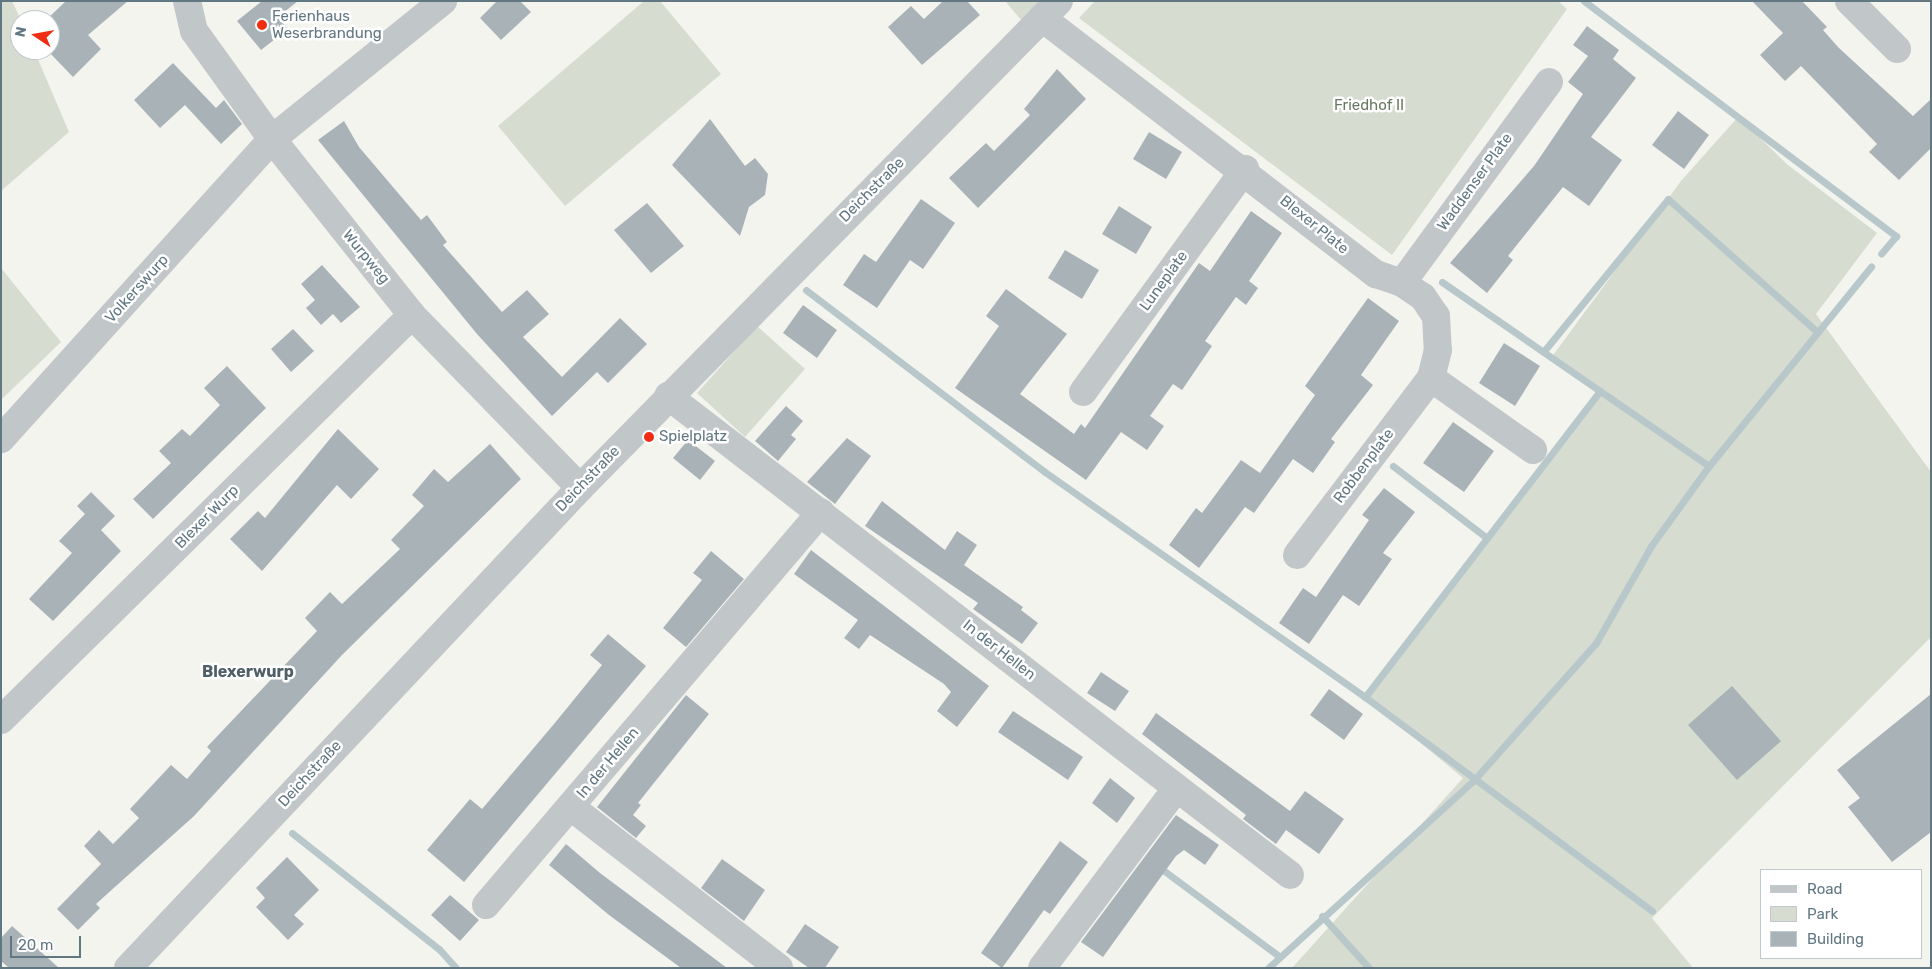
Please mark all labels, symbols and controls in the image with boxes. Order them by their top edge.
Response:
place label: Ferienhaus Weserbrandung [272,7,382,42]
north arrow [10,10,60,60]
marker: Ferienhaus Weserbrandung [256,19,268,31]
text: N [11,25,30,39]
park label: Friedhof II [1334,97,1404,115]
street label: Waddenser Plate [1433,130,1517,234]
street label: Deichstraße [836,154,908,226]
street label: Blexer Plate [1276,192,1352,258]
street label: Wurpweg [339,226,393,288]
street label: Luneplate [1136,247,1192,315]
street label: Volkerswurp [102,251,172,327]
street label: Robbenplate [1330,425,1398,507]
place label: Spielplatz [659,428,727,446]
marker: Spielplatz [643,431,655,443]
street label: Deichstraße [552,442,624,516]
street label: Blexer Wurp [171,481,243,553]
street label: In der Hellen [959,616,1039,684]
district label: Blexerwurp [202,662,294,682]
street label: In der Hellen [573,724,643,802]
street label: Deichstraße [275,737,345,811]
legend [1760,869,1922,959]
text: Road [1807,880,1843,898]
text: Park [1807,905,1838,923]
scale bar [12,926,84,958]
text: Building [1807,930,1864,948]
text: 20 m [18,936,53,954]

